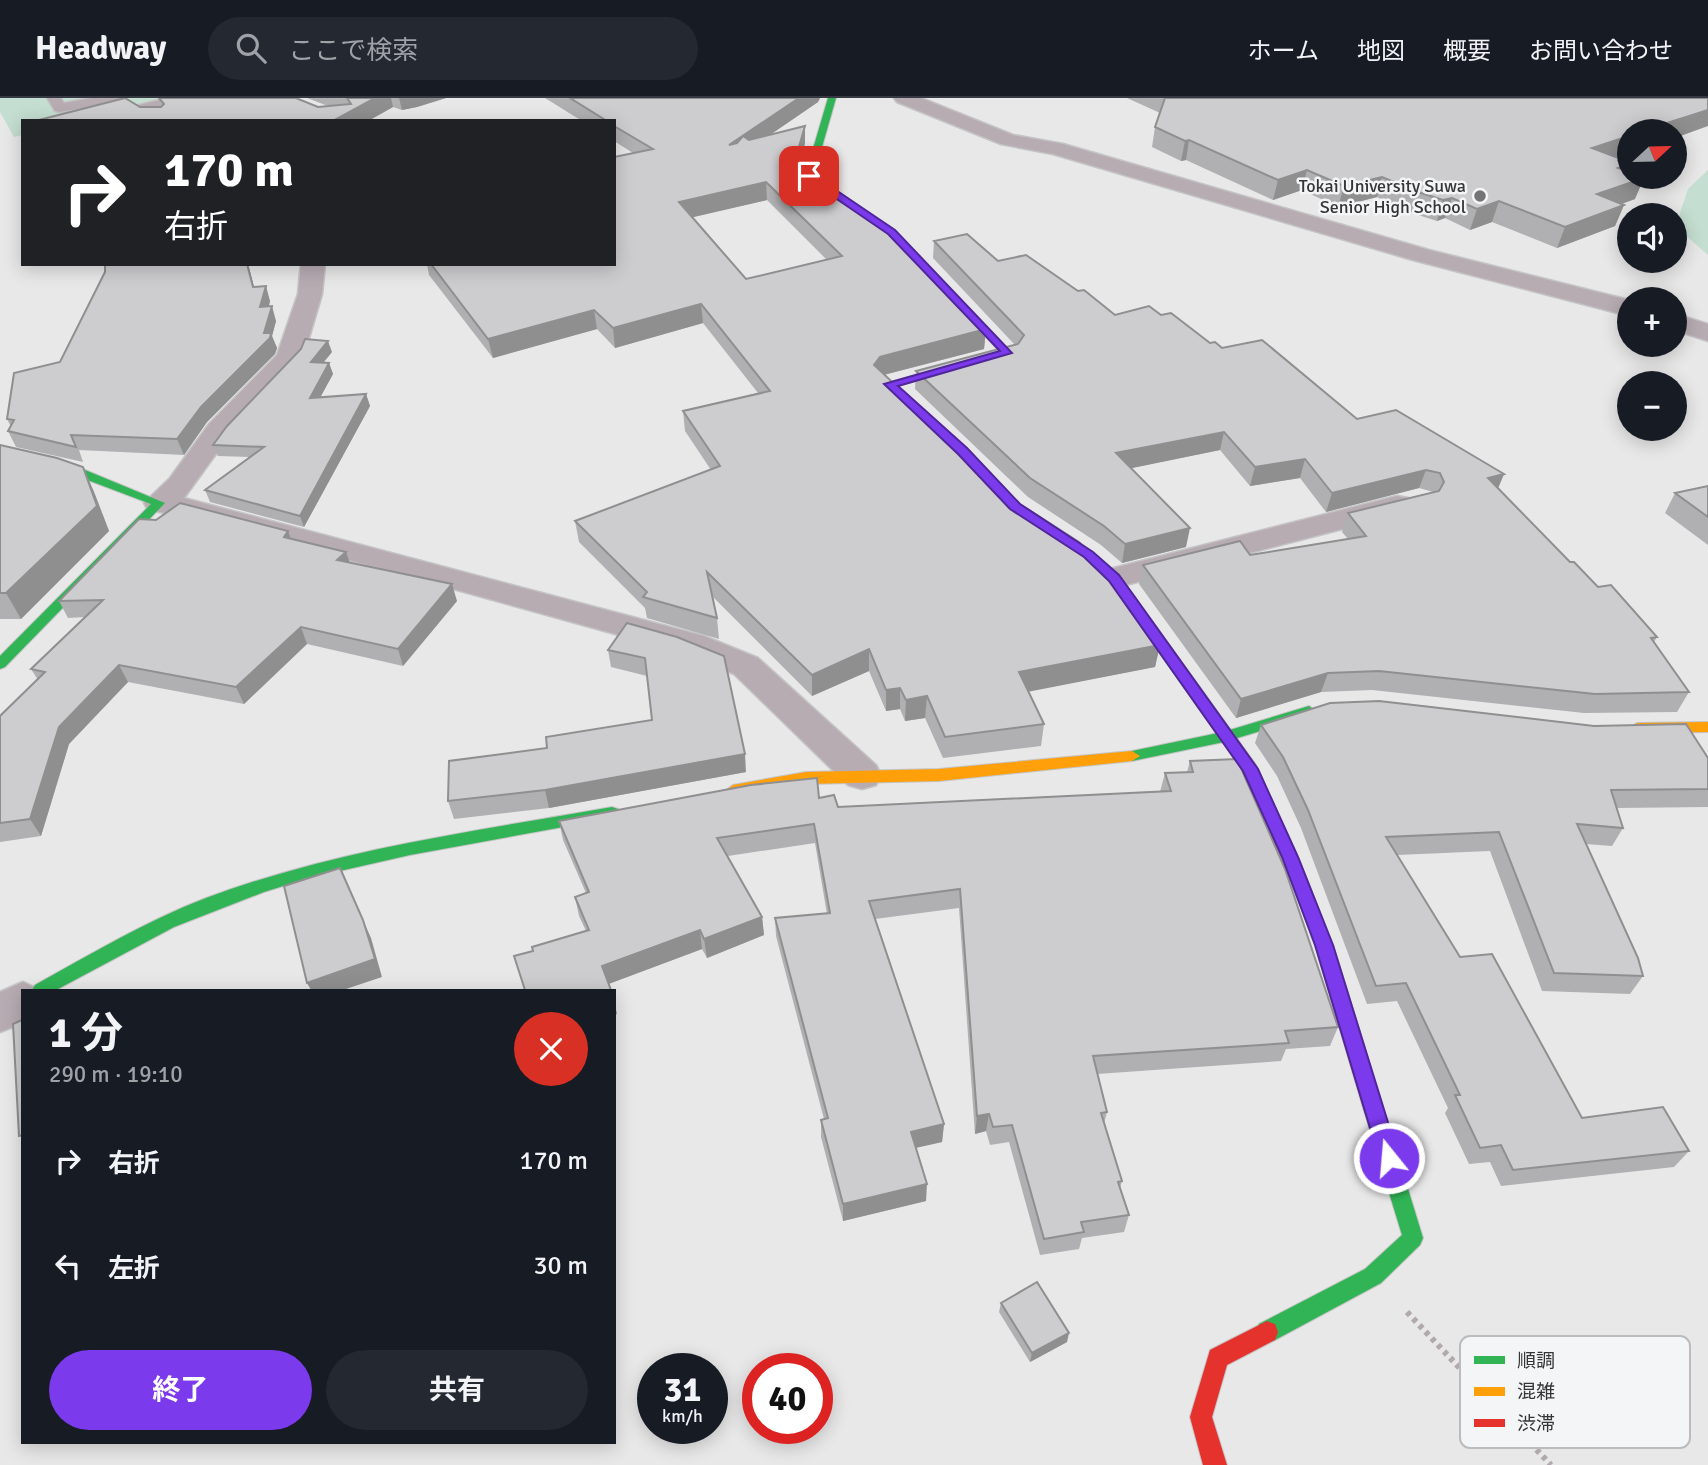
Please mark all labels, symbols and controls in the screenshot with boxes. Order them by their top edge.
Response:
search box [208,17,698,80]
text: Headway [35,28,166,69]
icon: search [232,29,270,67]
text: ここで検索 [288,35,418,67]
text: ホーム [1248,36,1319,66]
text: 地図 [1357,36,1405,66]
text: 概要 [1443,36,1491,66]
text: お問い合わせ [1529,36,1673,66]
north arrow [1617,119,1687,189]
map controls [1617,119,1687,441]
text: 170 m [164,140,294,200]
pin [779,146,839,206]
icon: right [49,147,140,238]
icon: arrive [790,157,828,195]
place label: Tokai University Suwa Senior High School [1299,175,1466,218]
marker: Tokai University Suwa Senior High School [1472,188,1488,204]
button: sound [1617,203,1687,273]
text: 右折 [164,207,228,246]
button: + [1617,287,1687,357]
button: − [1617,371,1687,441]
text: 1 分 [49,1008,123,1059]
button: close [514,1012,588,1086]
text: 290 m · 19:10 [49,1060,183,1089]
position arrow [1352,1121,1426,1195]
icon: right [49,1142,87,1180]
text: 170 m [519,1145,588,1177]
text: 右折 [108,1148,160,1180]
icon: left [49,1247,87,1285]
text: 30 m [533,1250,588,1282]
text: 左折 [108,1253,160,1285]
legend [1460,1336,1690,1448]
text: 順調 [1517,1349,1555,1373]
button: 終了 [49,1350,312,1430]
button: 共有 [326,1350,588,1430]
speed limit sign: 40 [742,1353,833,1444]
text: 31 [664,1368,701,1411]
text: 混雑 [1517,1380,1555,1404]
text: km/h [662,1405,703,1427]
text: 渋滞 [1517,1412,1555,1436]

